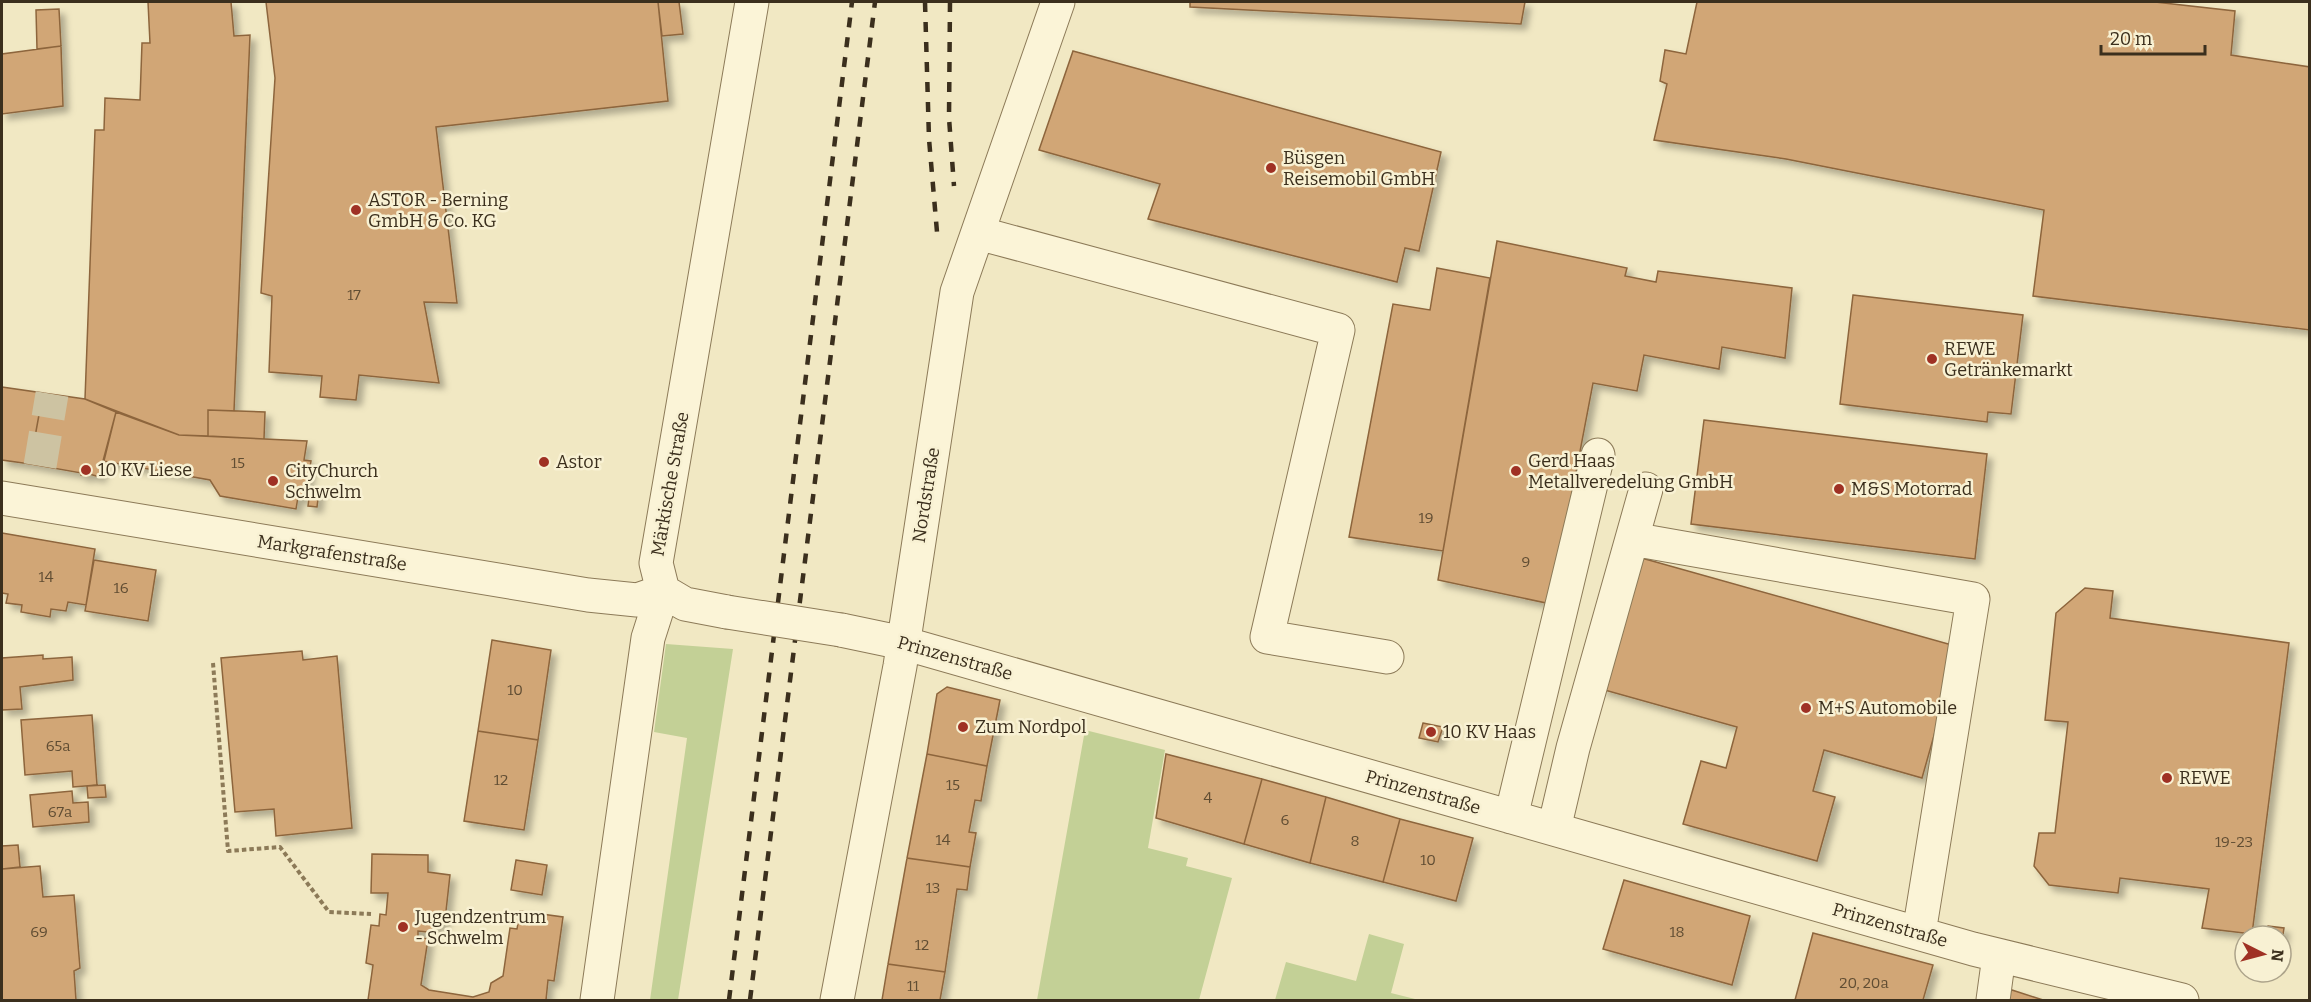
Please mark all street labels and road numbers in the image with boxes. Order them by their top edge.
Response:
street label: Märkische Straße [646,410,694,558]
street label: Nordstraße [908,446,944,544]
street label: Markgrafenstraße [256,530,408,576]
street label: Prinzenstraße [895,631,1015,685]
street label: Prinzenstraße [1363,765,1483,819]
street label: Prinzenstraße [1830,898,1950,952]

